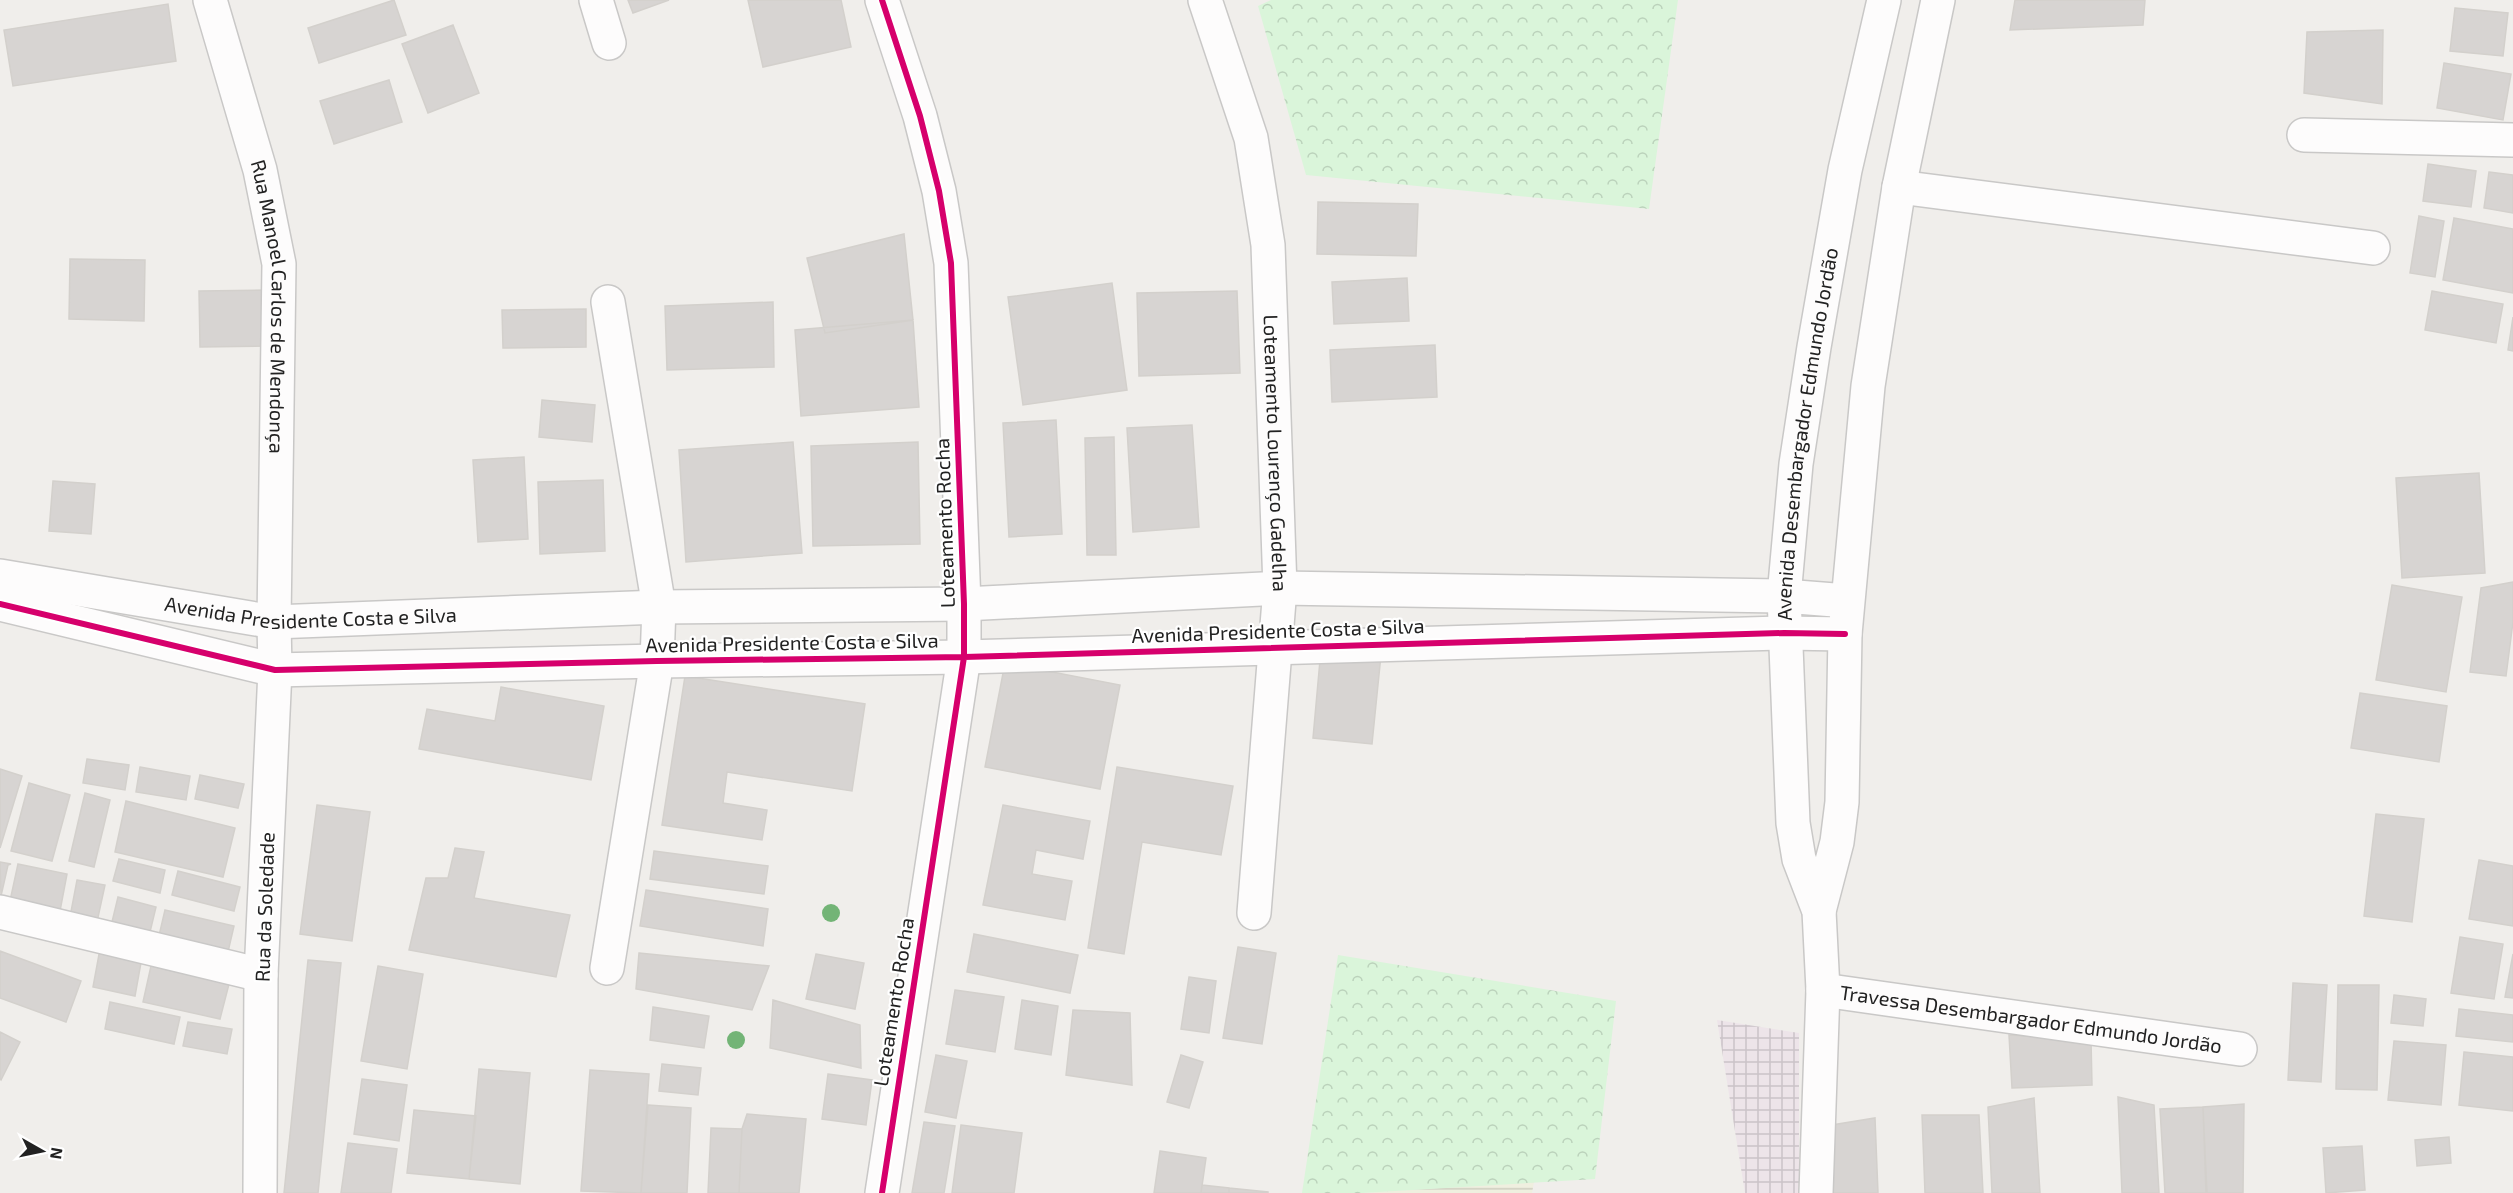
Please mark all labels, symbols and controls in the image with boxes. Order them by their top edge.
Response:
street label: Rua Manoel Carlos de Mendonça [247,157,292,454]
street label: Avenida Desembargador Edmundo Jordão [1771,246,1842,621]
street label: Loteamento Lourenço Gadelha [1259,314,1293,592]
street label: Loteamento Rocha [929,438,959,609]
street label: Avenida Presidente Costa e Silva [163,591,457,633]
street label: Avenida Presidente Costa e Silva [1131,613,1425,647]
street label: Avenida Presidente Costa e Silva [645,627,939,657]
street label: Rua da Soledade [249,832,279,982]
street label: Loteamento Rocha [868,916,918,1088]
street label: Travessa Desembargador Edmundo Jordão [1838,980,2224,1057]
north arrow [12,1121,72,1181]
text: N [47,1146,68,1161]

